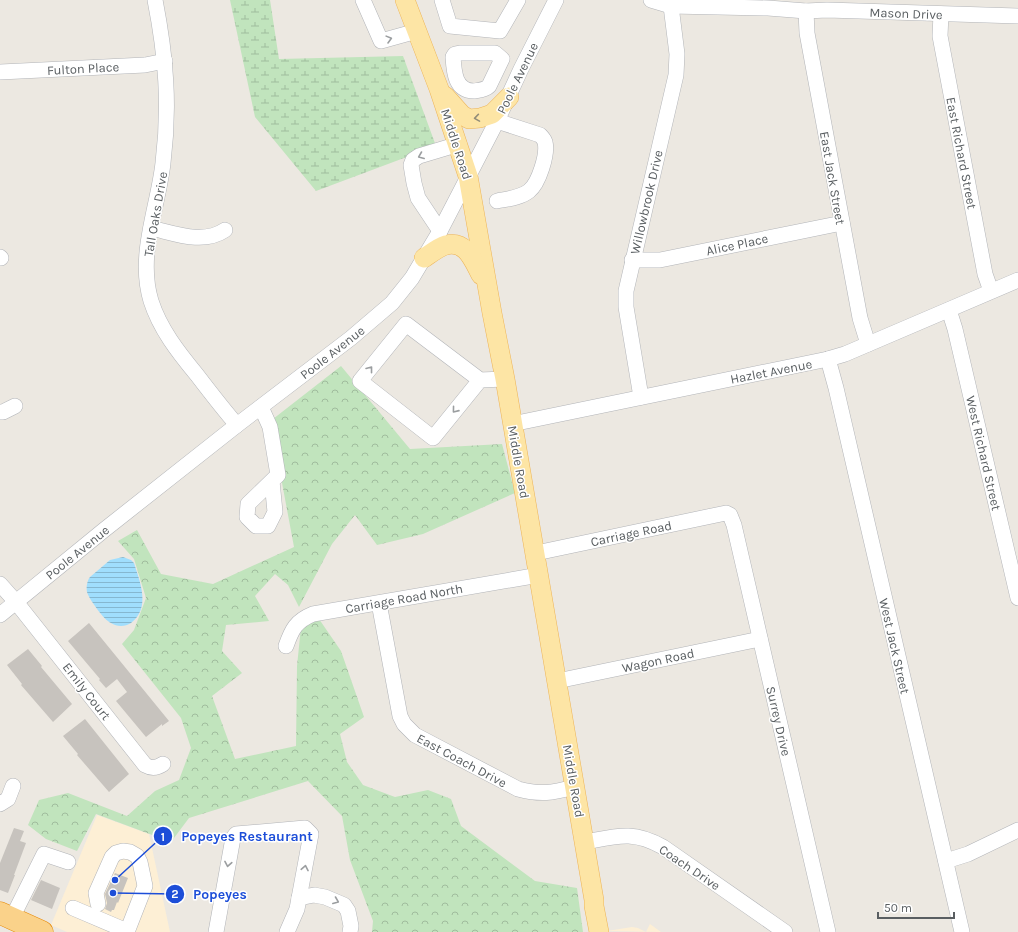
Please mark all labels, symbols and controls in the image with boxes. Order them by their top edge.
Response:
street label: Mason Drive [869,5,943,22]
one-way arrow [386,35,392,43]
street label: Poole Avenue [494,40,541,116]
street label: Fulton Place [47,59,120,78]
street label: East Richard Street [943,96,980,211]
street label: Middle Road [438,107,475,181]
one-way arrow [474,113,480,121]
street label: East Jack Street [817,130,848,226]
street label: Willowbrook Drive [627,148,666,256]
one-way arrow [418,151,426,159]
street label: Tall Oaks Drive [141,170,170,258]
street label: Alice Place [705,231,770,258]
street label: Poole Avenue [297,322,368,382]
street label: Hazlet Avenue [729,356,814,387]
one-way arrow [365,366,372,373]
street label: West Richard Street [963,394,1004,512]
one-way arrow [453,406,460,413]
street label: Middle Road [505,425,532,500]
street label: Carriage Road [589,518,673,549]
street label: Poole Avenue [42,522,112,583]
street label: Carriage Road North [344,581,464,616]
street label: West Jack Street [876,597,913,696]
street label: Wagon Road [621,645,696,675]
street label: Emily Court [60,660,114,723]
street label: Surrey Drive [763,685,794,758]
street label: East Coach Drive [414,730,509,791]
street label: Middle Road [560,744,587,819]
callout: Popeyes Restaurant [153,823,321,849]
text: Popeyes Restaurant [181,828,313,845]
text: 1 [161,830,165,844]
street label: Coach Drive [656,842,723,893]
one-way arrow [225,861,233,867]
one-way arrow [300,864,308,871]
callout: Popeyes [165,881,255,907]
text: Popeyes [193,886,247,903]
text: 2 [171,887,179,901]
scale bar [878,894,954,920]
one-way arrow [332,897,339,905]
text: 50 m [884,901,912,915]

